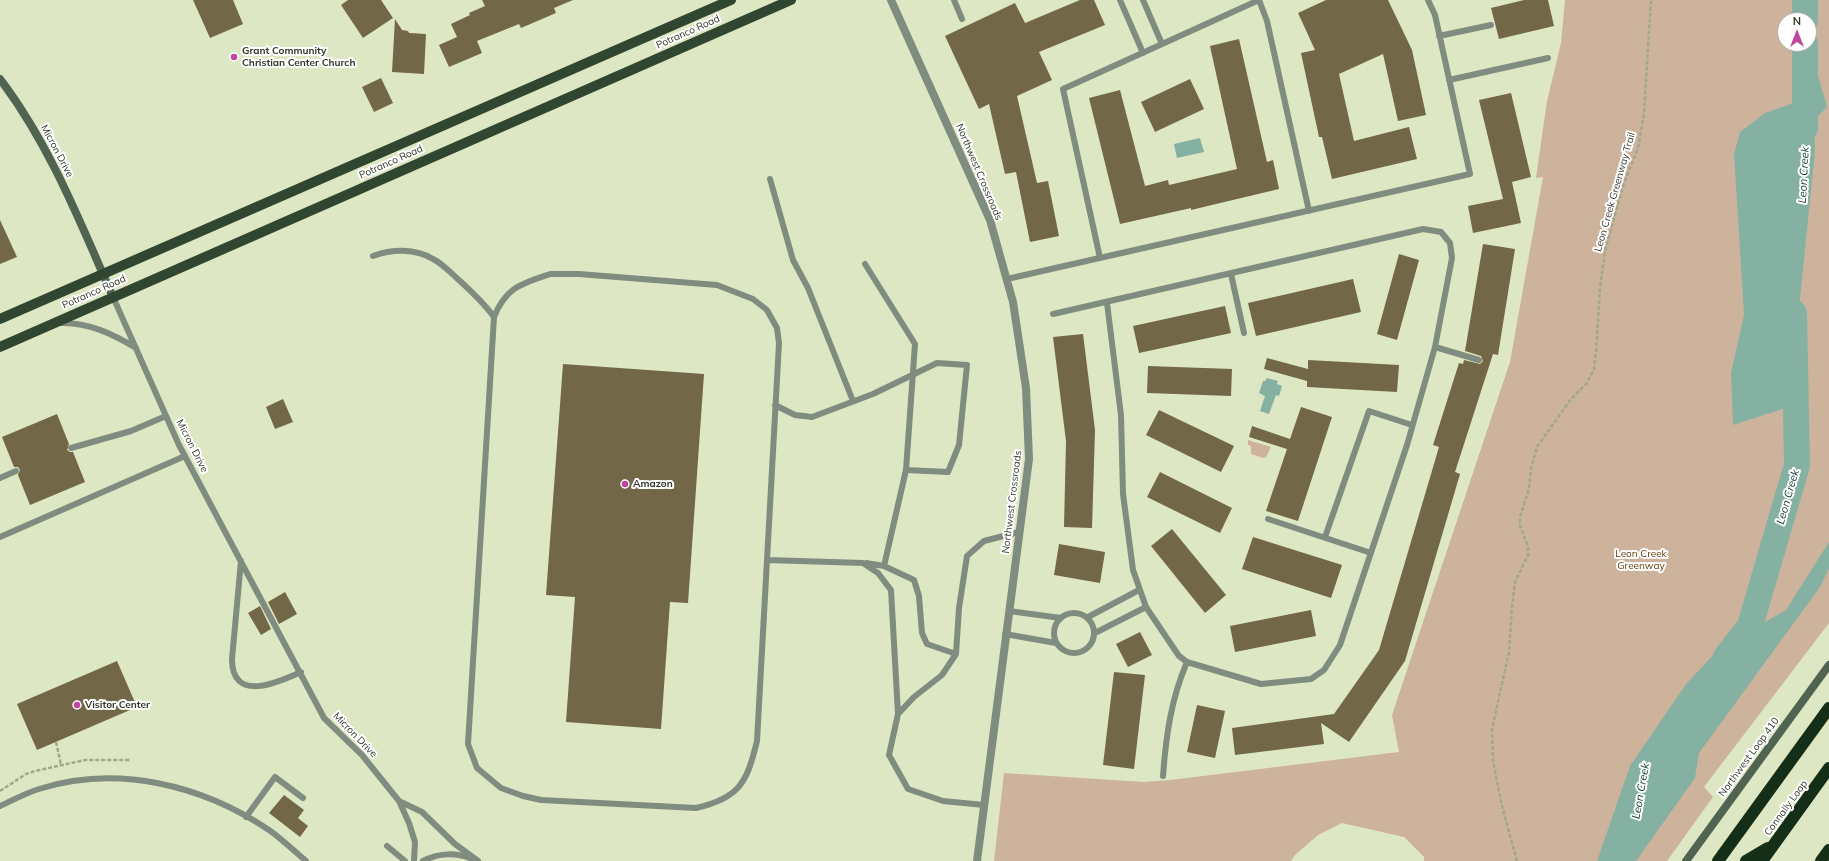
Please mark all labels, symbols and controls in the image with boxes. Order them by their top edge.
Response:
north arrow [1777,12,1817,52]
street label: Potranco Road [654,13,722,51]
text: N [1793,14,1801,28]
place label: Grant Community Christian Center Church [242,45,355,68]
marker: Grant Community Christian Center Church [229,52,239,62]
street label: Northwest Crossroads [953,122,1005,222]
street label: Micron Drive [38,123,76,179]
street label: Leon Creek Greenway Trail [1592,131,1638,253]
street label: Potranco Road [357,143,425,181]
water label: Leon Creek [1796,146,1812,204]
street label: Potranco Road [60,273,128,311]
street label: Micron Drive [174,418,210,474]
street label: Northwest Crossroads [1000,450,1024,554]
water label: Leon Creek [1774,468,1802,526]
place label: Amazon [633,478,673,490]
marker: Amazon [620,479,630,489]
park label: Leon Creek Greenway [1615,548,1667,572]
place label: Visitor Center [85,699,150,711]
marker: Visitor Center [72,700,82,710]
street label: Micron Drive [331,710,379,760]
street label: Northwest Loop 410 [1716,715,1782,799]
water label: Leon Creek [1630,762,1652,820]
street label: Connally Loop [1762,778,1810,838]

